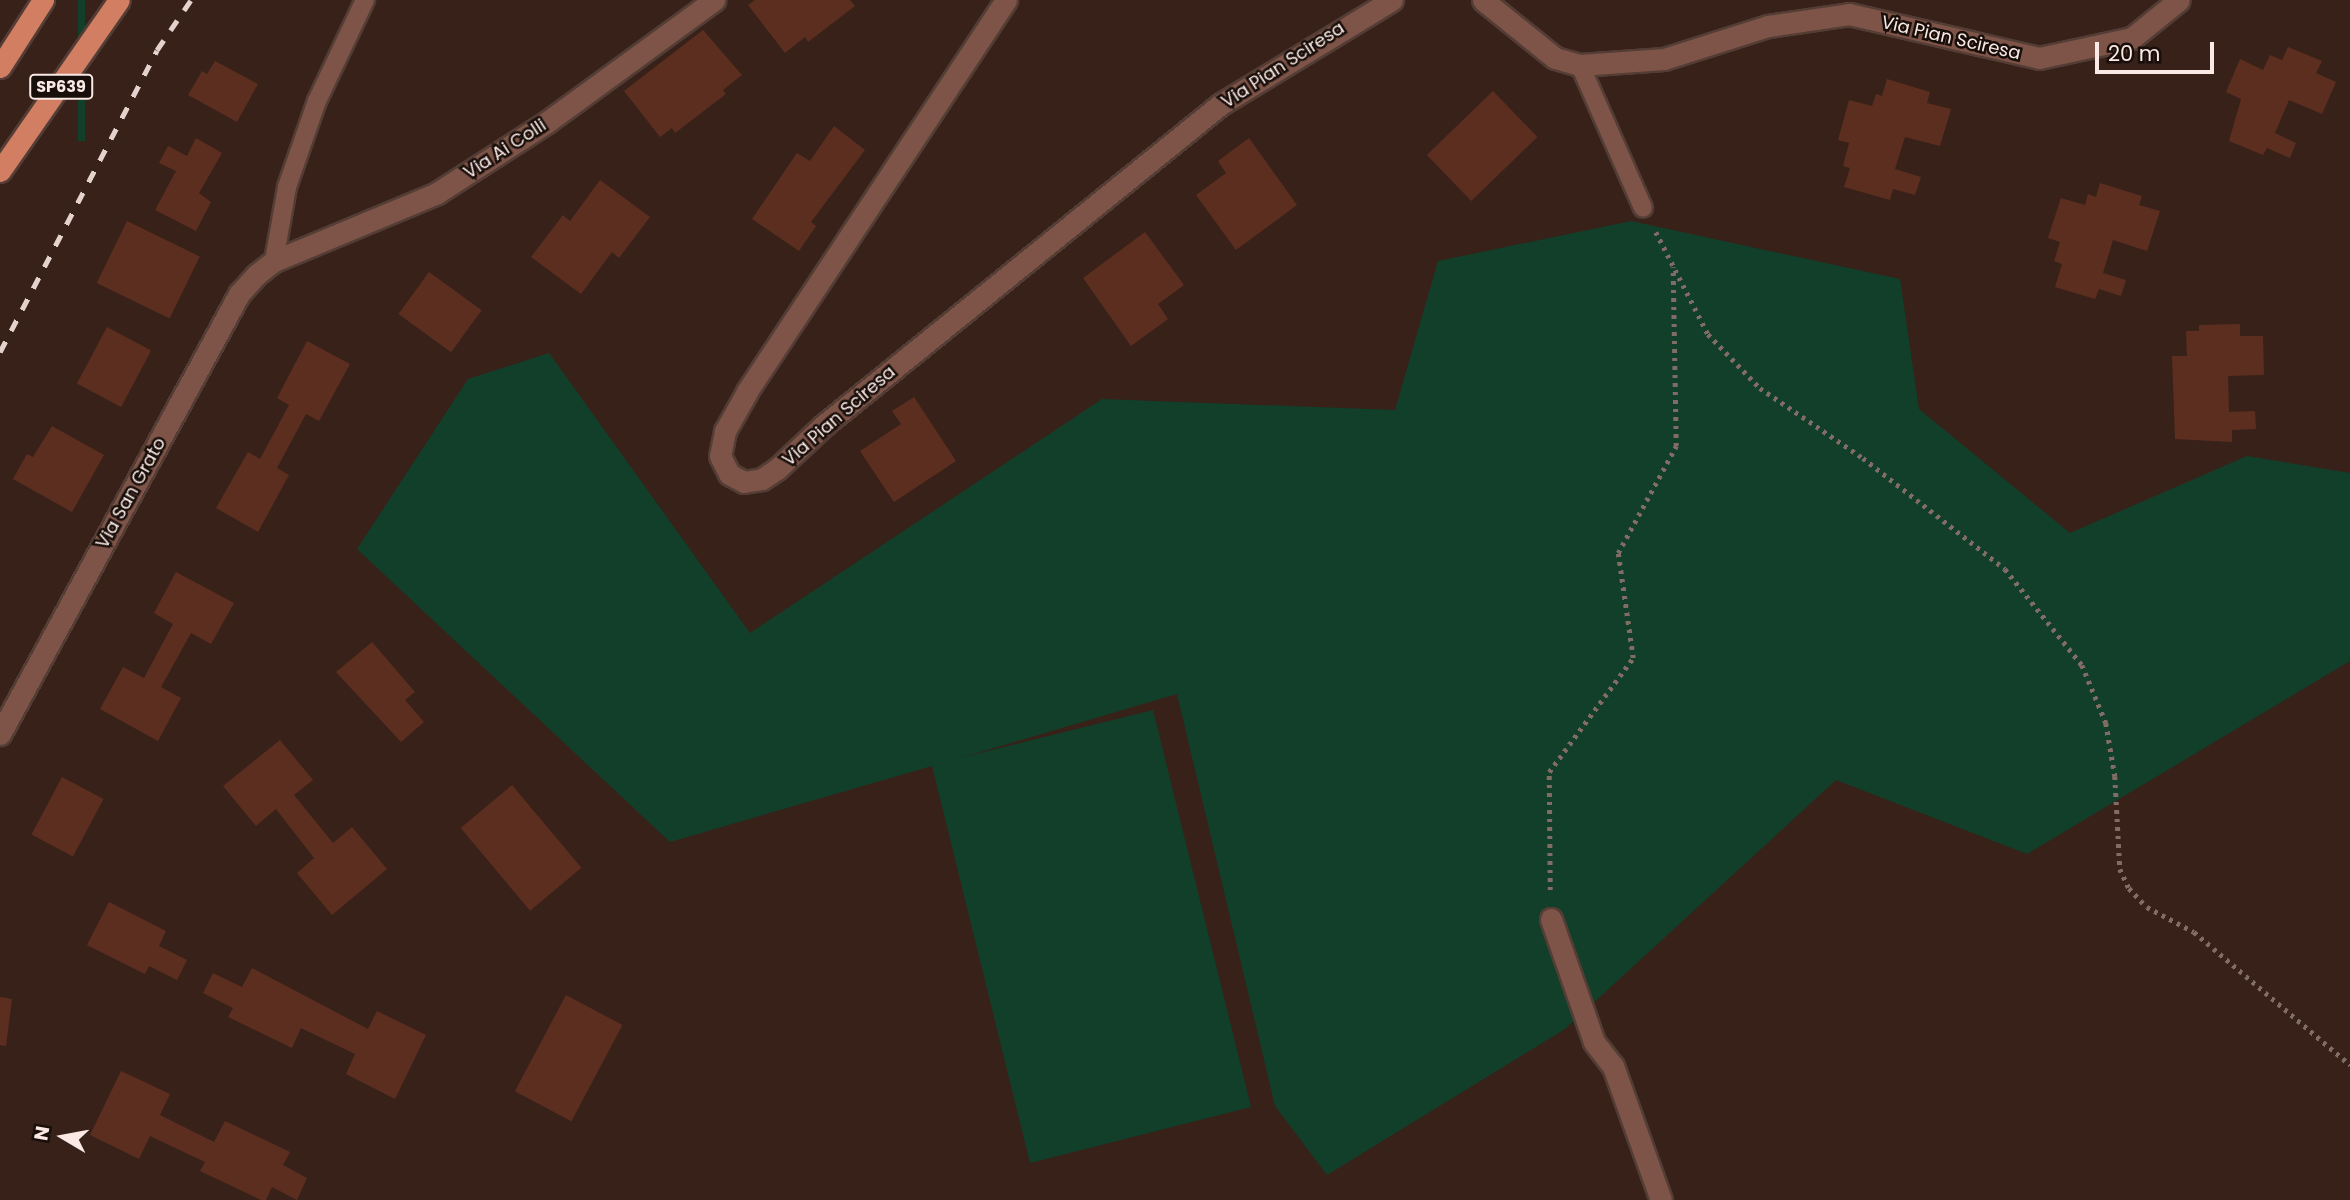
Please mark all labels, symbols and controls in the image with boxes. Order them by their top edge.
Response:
street label: Via Pian Sciresa [1879,11,2023,65]
street label: Via Pian Sciresa [1217,17,1349,113]
scale bar [2098,28,2217,72]
text: 20 m [2108,39,2161,68]
road number: SP639 [28,74,94,100]
street label: Via Ai Colli [460,114,550,184]
street label: Via Pian Sciresa [778,361,900,471]
street label: Via San Grato [92,434,170,552]
north arrow [28,1102,98,1172]
text: N [27,1124,56,1143]

